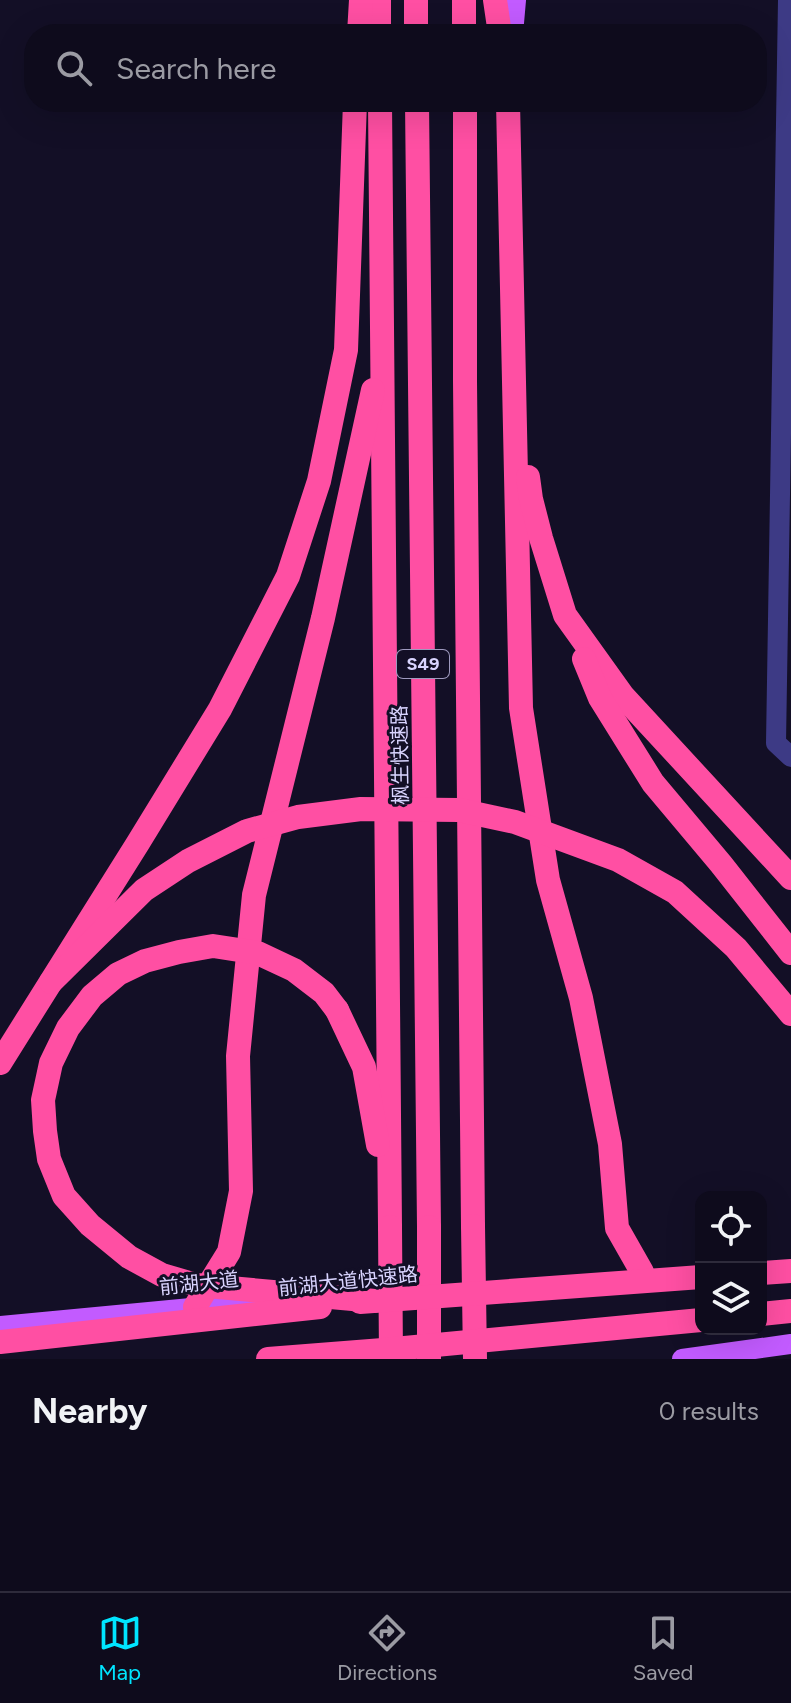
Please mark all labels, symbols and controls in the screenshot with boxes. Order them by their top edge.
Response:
search box [24,24,767,112]
icon: search [52,46,96,90]
text: Search here [116,50,276,87]
road number: S49 [397,650,449,678]
street label: 枫生快速路 [387,705,413,805]
map controls [695,1191,767,1335]
button: locate [695,1191,767,1263]
street label: 前湖大道快速路 [277,1262,419,1300]
button: layers [695,1263,767,1335]
street label: 前湖大道 [158,1267,240,1299]
text: Nearby [32,1391,147,1432]
text: 0 results [659,1395,759,1427]
tab: Map [98,1611,142,1686]
tab: Directions [337,1611,437,1686]
tab: Saved [633,1611,693,1686]

